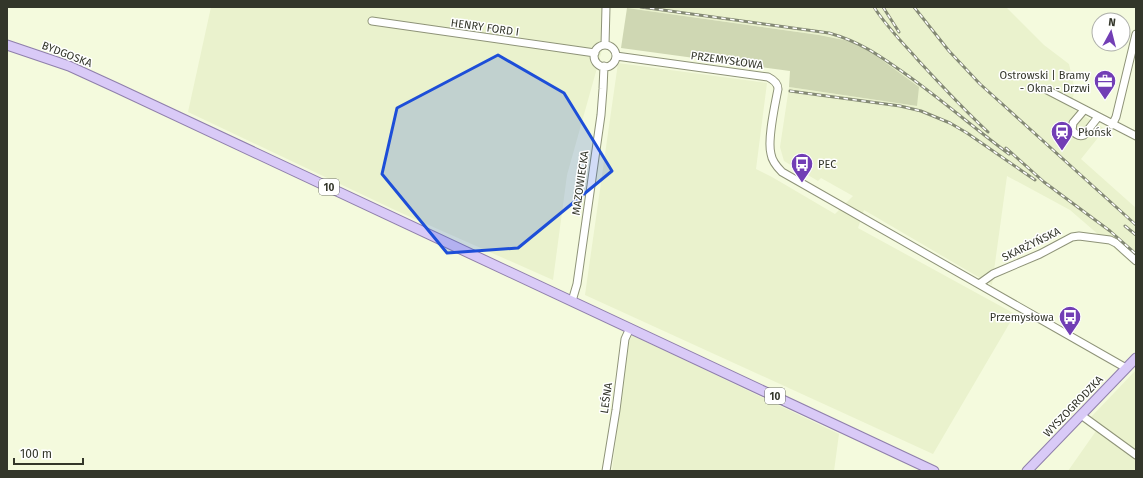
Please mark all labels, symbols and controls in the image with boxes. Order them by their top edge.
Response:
north arrow [1091,12,1131,52]
street label: HENRY FORD I [450,16,520,39]
text: N [1108,16,1117,29]
street label: BYDGOSKA [40,39,94,70]
street label: PRZEMYSŁOWA [690,49,765,72]
office icon: Ostrowski | Bramy - Okna - Drzwi [1092,68,1118,101]
place label: Ostrowski | Bramy - Okna - Drzwi [1000,69,1091,95]
station icon: Płońsk [1049,119,1075,152]
place label: Płońsk [1078,126,1112,139]
street label: MAZOWIECKA [570,149,592,216]
bus stop icon: PEC [789,151,815,184]
place label: PEC [818,158,836,171]
road number: 10 [319,179,339,195]
street label: SKARŻYŃSKA [999,223,1063,264]
bus stop icon: Przemysłowa [1057,304,1083,337]
place label: Przemysłowa [990,311,1054,324]
street label: WYSZOGRODZKA [1041,372,1106,440]
street label: LEŚNA [597,381,615,414]
road number: 10 [765,388,785,404]
scale bar [14,440,83,466]
text: 100 m [20,447,52,461]

